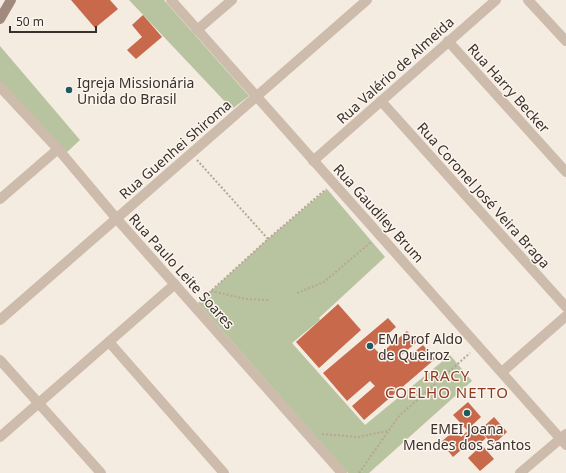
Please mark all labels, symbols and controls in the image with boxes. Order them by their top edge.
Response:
scale bar [10,8,96,34]
street label: Rua Valério de Almeida [332,12,458,128]
text: 50 m [16,13,44,30]
street label: Rua Harry Becker [464,39,554,137]
place label: Igreja Missionária Unida do Brasil [77,73,194,108]
marker: Igreja Missionária Unida do Brasil [64,85,74,95]
street label: Rua Guenhei Shiroma [115,95,235,203]
street label: Rua Coronel José Veira Braga [413,118,555,272]
street label: Rua Gaudiley Brum [330,160,428,266]
street label: Rua Paulo Leite Soares [125,209,239,333]
place label: EM Prof Aldo de Queiroz [378,329,463,364]
marker: EM Prof Aldo de Queiroz [365,341,375,351]
district label: IRACY COELHO NETTO [385,365,509,402]
marker: EMEI Joana Mendes dos Santos [462,408,472,418]
place label: EMEI Joana Mendes dos Santos [403,419,531,454]

